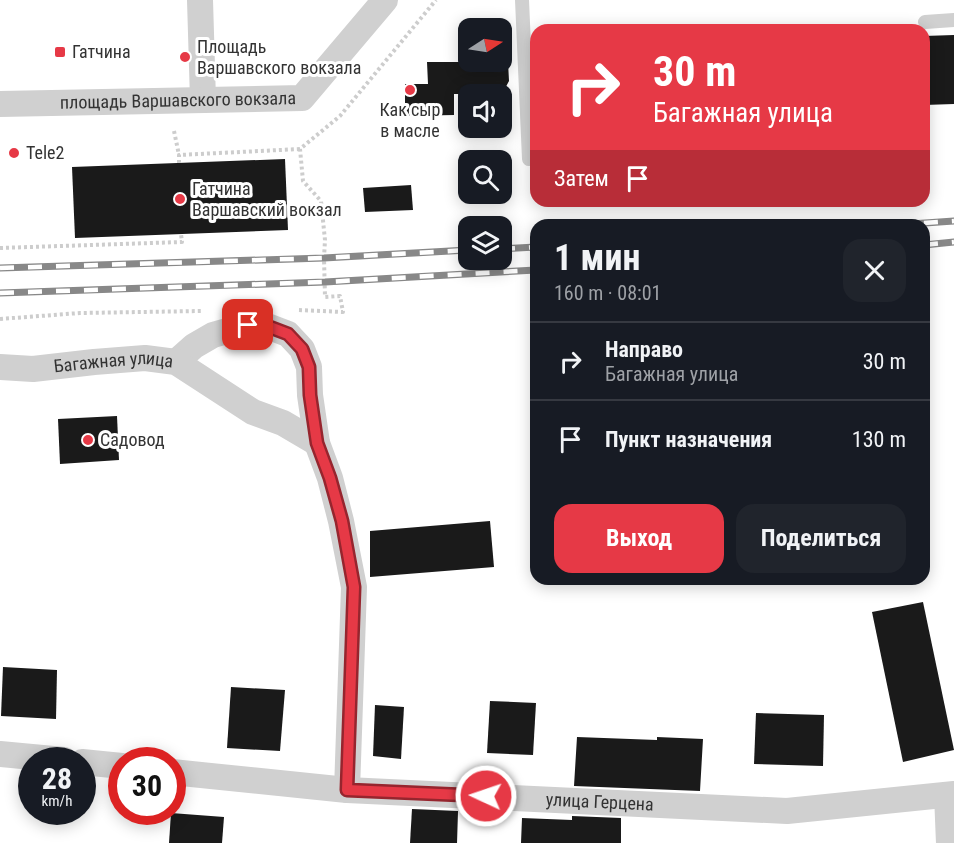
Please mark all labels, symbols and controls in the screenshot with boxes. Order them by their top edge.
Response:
north arrow [458,18,512,72]
map controls [458,18,512,270]
place label: Площадь Варшавского вокзала [197,36,361,78]
place label: Гатчина [72,41,131,62]
marker: Гатчина [53,45,67,59]
text: 30 m [653,47,736,96]
icon: right [554,48,632,126]
marker: Площадь Варшавского вокзала [178,50,192,64]
marker: Как сыр в масле [403,83,417,97]
button: sound [458,84,512,138]
street label: площадь Варшавского вокзала [60,87,296,113]
text: Багажная улица [653,97,833,129]
place label: Как сыр в масле [380,99,441,141]
place label: Tele2 [26,142,65,163]
marker: Tele2 [7,146,21,160]
button: search [458,150,512,204]
icon: arrive [621,162,654,195]
text: Затем [554,166,609,191]
place label: Гатчина Варшавский вокзал [192,178,342,220]
marker: Гатчина Варшавский вокзал [173,192,187,206]
button: layers [458,216,512,270]
text: 1 мин [554,237,640,279]
button: close [843,239,906,302]
text: 160 m · 08:01 [554,281,661,305]
pin [222,299,273,350]
icon: arrive [231,308,264,341]
text: Направо [605,337,683,362]
icon: right [554,345,587,378]
street label: Багажная улица [53,347,175,377]
text: 30 m [863,349,906,374]
text: Багажная улица [605,362,738,386]
icon: arrive [554,423,587,456]
text: Пункт назначения [605,427,772,452]
text: 130 m [852,427,906,452]
place label: Садовод [100,429,165,450]
marker: Садовод [81,433,95,447]
button: Выход [554,504,724,573]
button: Поделиться [736,504,906,573]
speed limit sign: 30 [108,747,186,825]
text: 28 [42,761,72,796]
position arrow [454,764,518,828]
street label: улица Герцена [545,789,654,815]
text: km/h [42,792,72,810]

